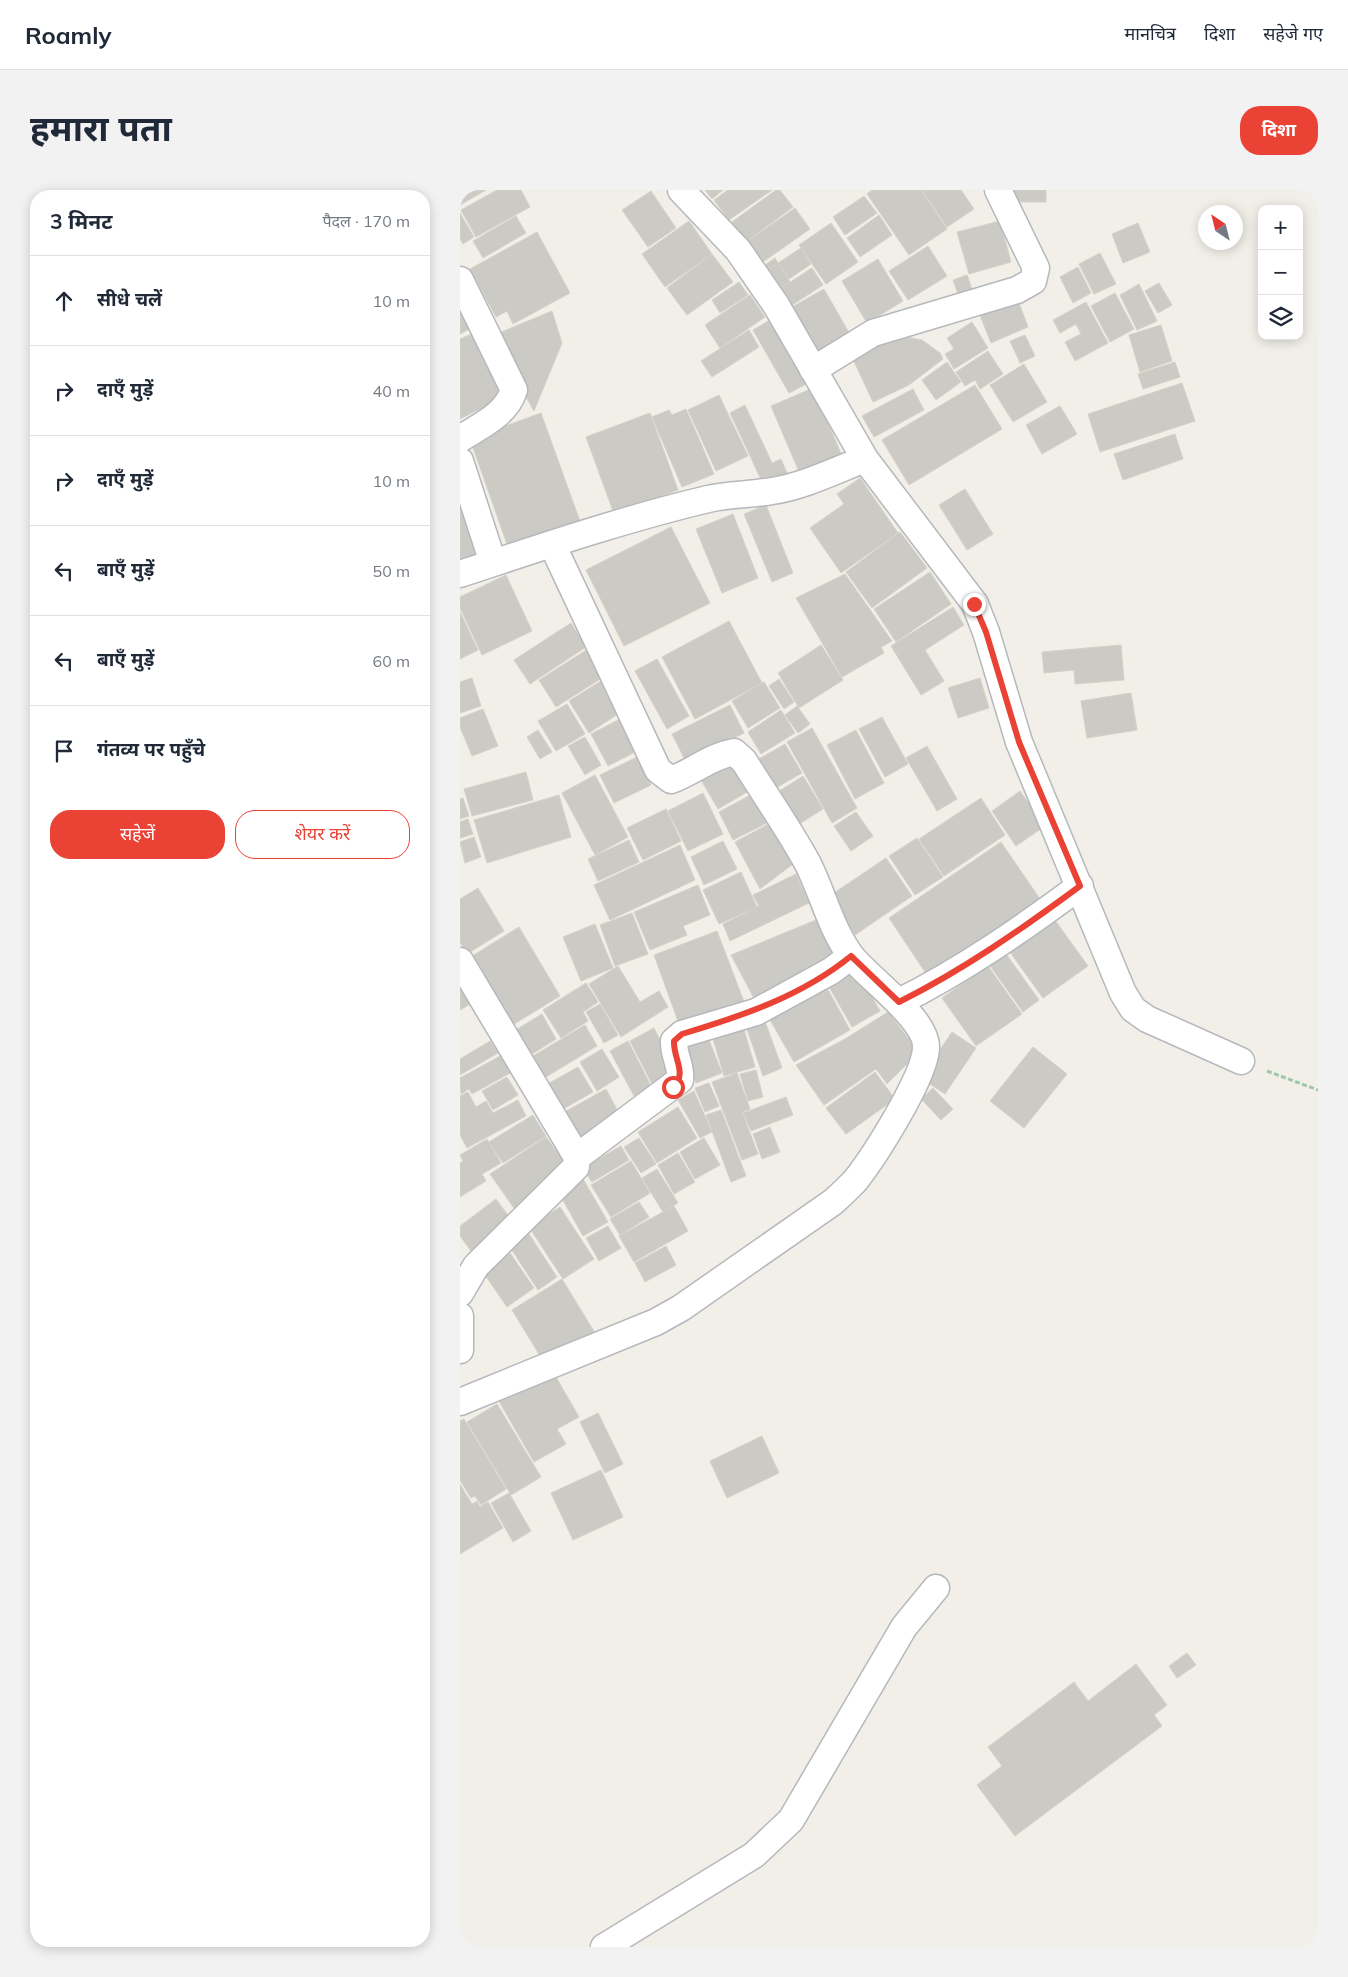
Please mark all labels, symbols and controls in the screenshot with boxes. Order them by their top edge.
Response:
text: Roamly [25,20,112,50]
text: मानचित्र [1125,22,1176,45]
text: दिशा [1204,22,1235,45]
text: सहेजे गए [1263,22,1323,45]
text: हमारा पता [30,106,172,150]
button: दिशा [1240,106,1318,155]
north arrow [1198,205,1243,250]
map controls [1258,205,1303,340]
button: + [1258,205,1303,250]
text: 3 मिनट [50,208,112,234]
text: पैदल · 170 m [322,211,410,231]
button: − [1258,250,1303,295]
icon: ahead [50,287,78,315]
text: सीधे चलें [97,287,162,311]
text: 10 m [373,291,410,311]
button: layers [1258,295,1303,340]
icon: right [50,377,78,405]
text: दाएँ मुड़ें [97,377,153,401]
text: 40 m [373,381,410,401]
icon: right [50,467,78,495]
text: दाएँ मुड़ें [97,467,153,491]
text: 10 m [373,471,410,491]
icon: left [50,557,78,585]
text: बाएँ मुड़ें [97,557,154,581]
text: 50 m [373,561,410,581]
route end [963,593,986,616]
icon: left [50,647,78,675]
text: बाएँ मुड़ें [97,647,154,671]
text: 60 m [373,651,410,671]
icon: arrive [50,737,78,765]
text: गंतव्य पर पहुँचे [97,737,205,761]
button: सहेजें [50,810,225,859]
button: शेयर करें [235,810,410,859]
route start [662,1076,685,1099]

